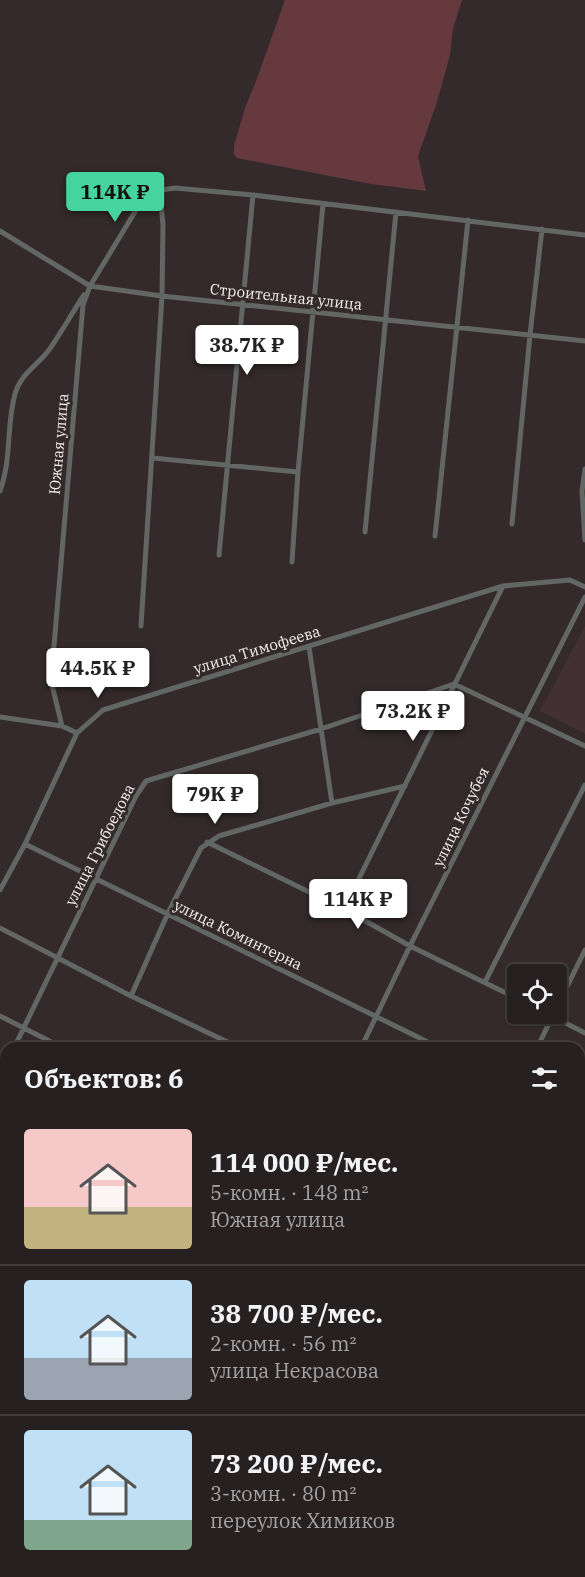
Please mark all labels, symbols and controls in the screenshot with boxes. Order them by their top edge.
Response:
pin: 114K ₽ [66,172,164,223]
text: 114K ₽ [80,178,150,205]
street label: Строительная улица [209,279,363,314]
pin: 38.7K ₽ [192,325,302,376]
text: 38.7K ₽ [209,331,285,358]
street label: Южная улица [45,393,72,495]
street label: улица Тимофеева [191,621,323,678]
pin: 44.5K ₽ [43,648,153,699]
text: 44.5K ₽ [60,654,136,681]
pin: 73.2K ₽ [358,691,468,742]
text: 73.2K ₽ [375,697,451,724]
street label: улица Кочубея [428,764,493,870]
pin: 79K ₽ [173,774,257,825]
text: 79K ₽ [186,780,244,807]
street label: улица Грибоедова [61,781,138,909]
pin: 114K ₽ [309,879,407,930]
text: 114K ₽ [323,885,393,912]
street label: улица Коминтерна [171,895,306,974]
map controls [507,964,567,1024]
button: locate [507,964,567,1024]
text: Объектов: 6 [24,1061,184,1095]
icon: filters [528,1062,561,1095]
text: 114 000 ₽/мес. [210,1145,398,1179]
icon: home [72,1153,144,1225]
text: 5-комн. · 148 m² [210,1179,369,1206]
text: Южная улица [210,1206,345,1233]
text: 38 700 ₽/мес. [210,1296,383,1330]
icon: home [72,1304,144,1376]
text: 2-комн. · 56 m² [210,1330,357,1357]
text: улица Некрасова [210,1357,379,1384]
text: 73 200 ₽/мес. [210,1446,383,1480]
icon: home [72,1454,144,1526]
text: 3-комн. · 80 m² [210,1480,357,1507]
text: переулок Химиков [210,1507,395,1534]

